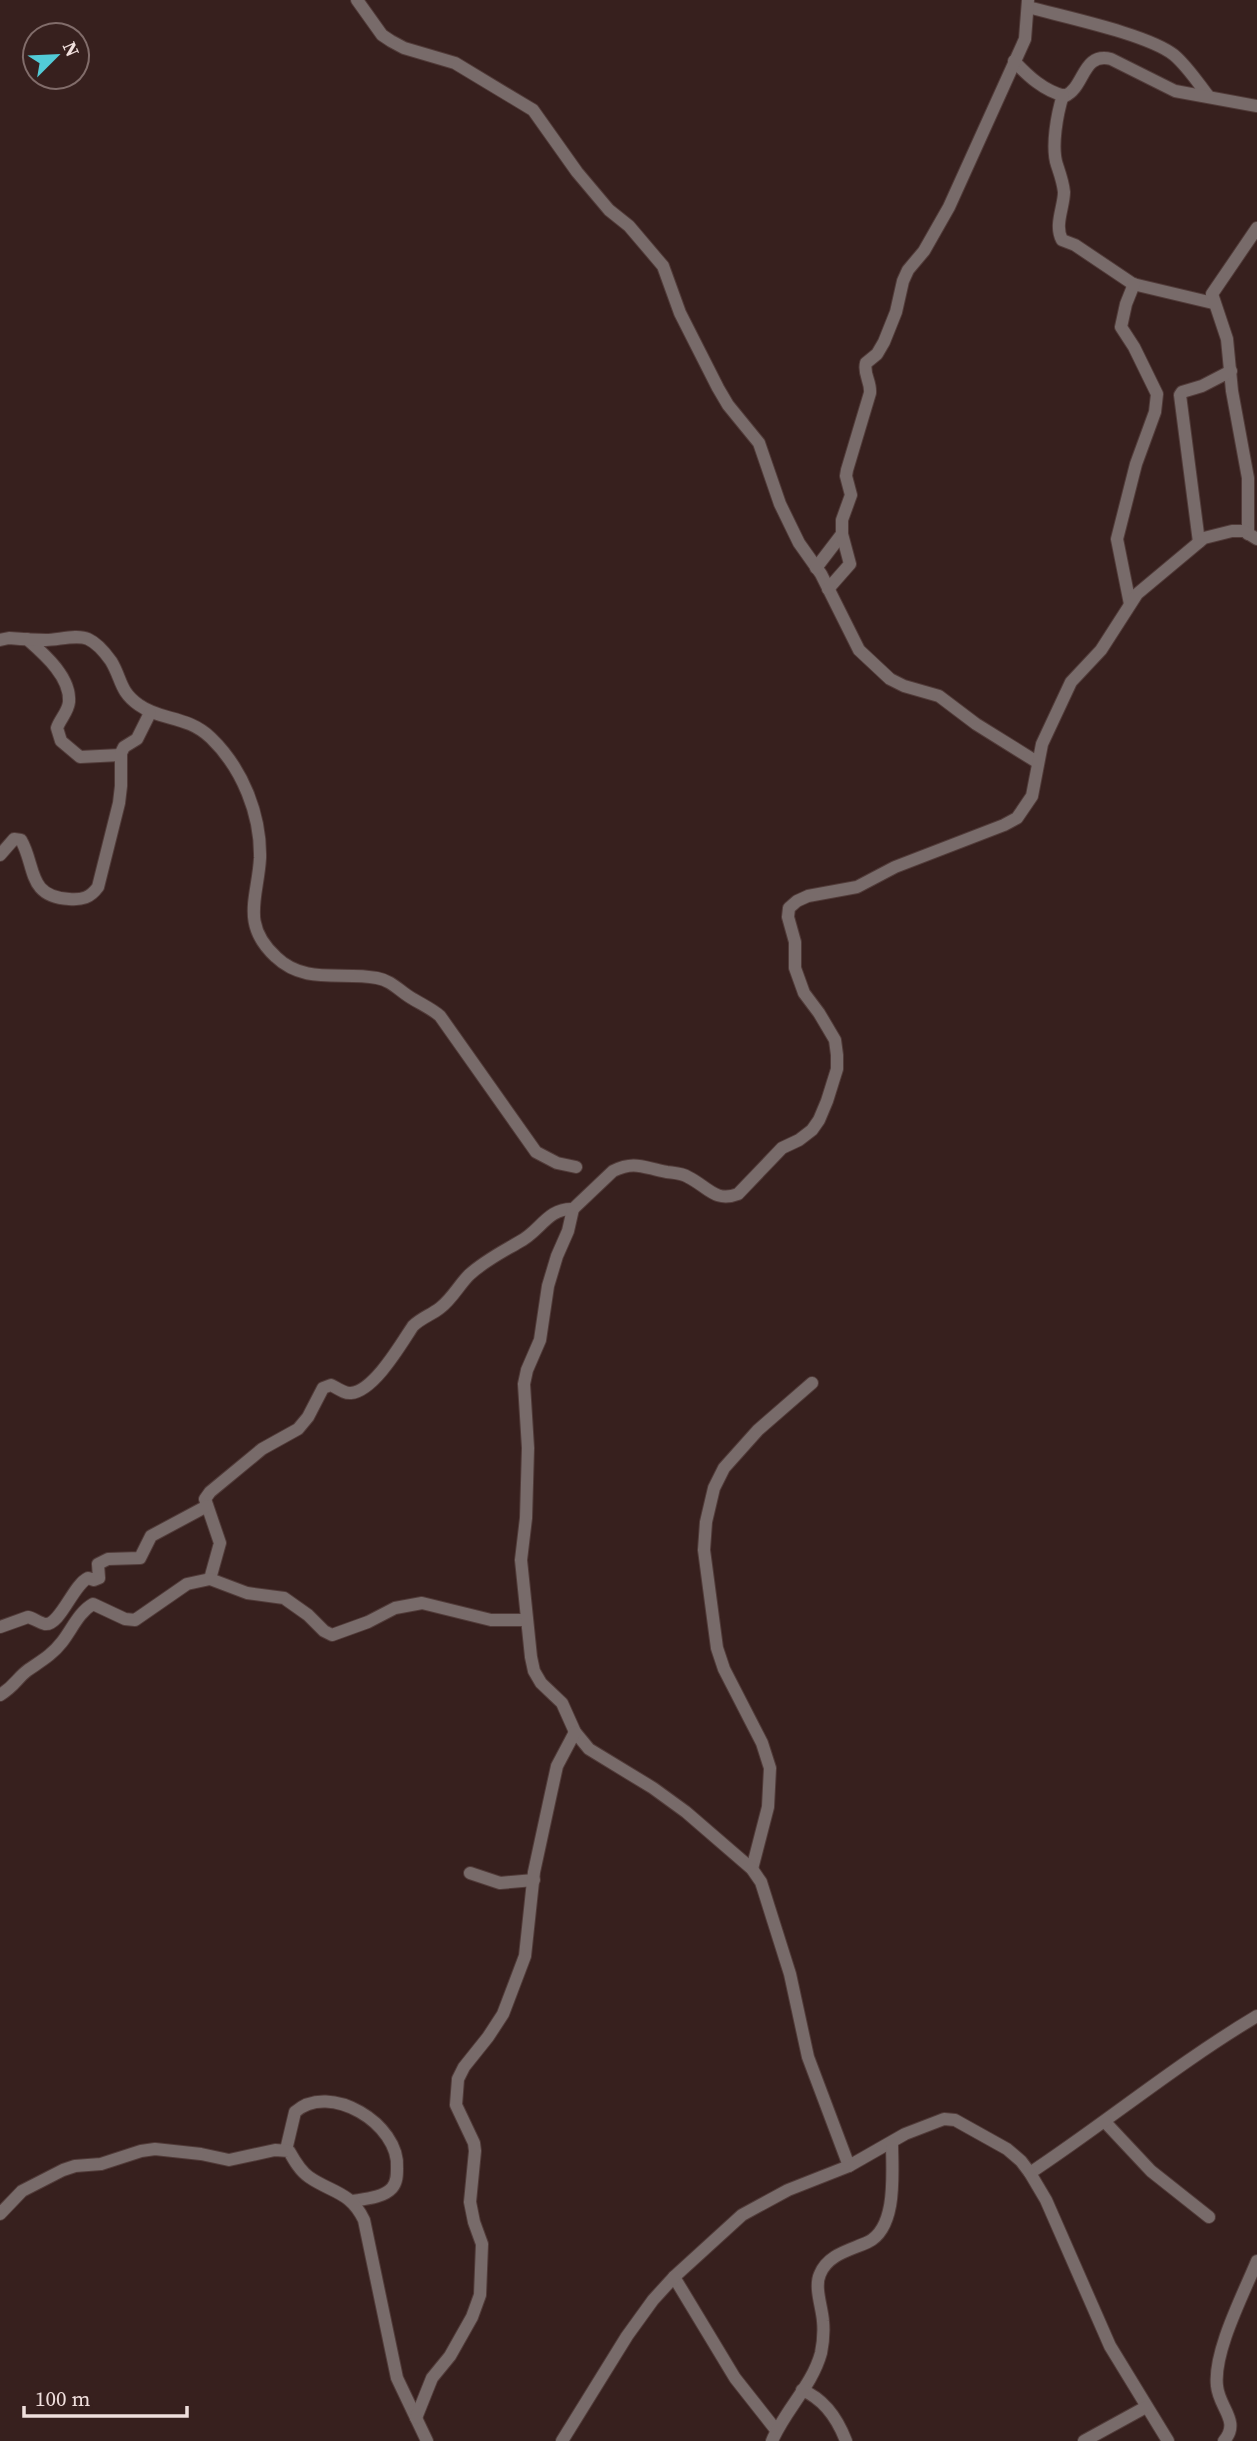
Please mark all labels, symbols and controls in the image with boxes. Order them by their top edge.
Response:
north arrow [21,21,91,91]
text: N [57,37,86,61]
scale bar [24,2374,187,2418]
text: 100 m [35,2384,90,2413]

